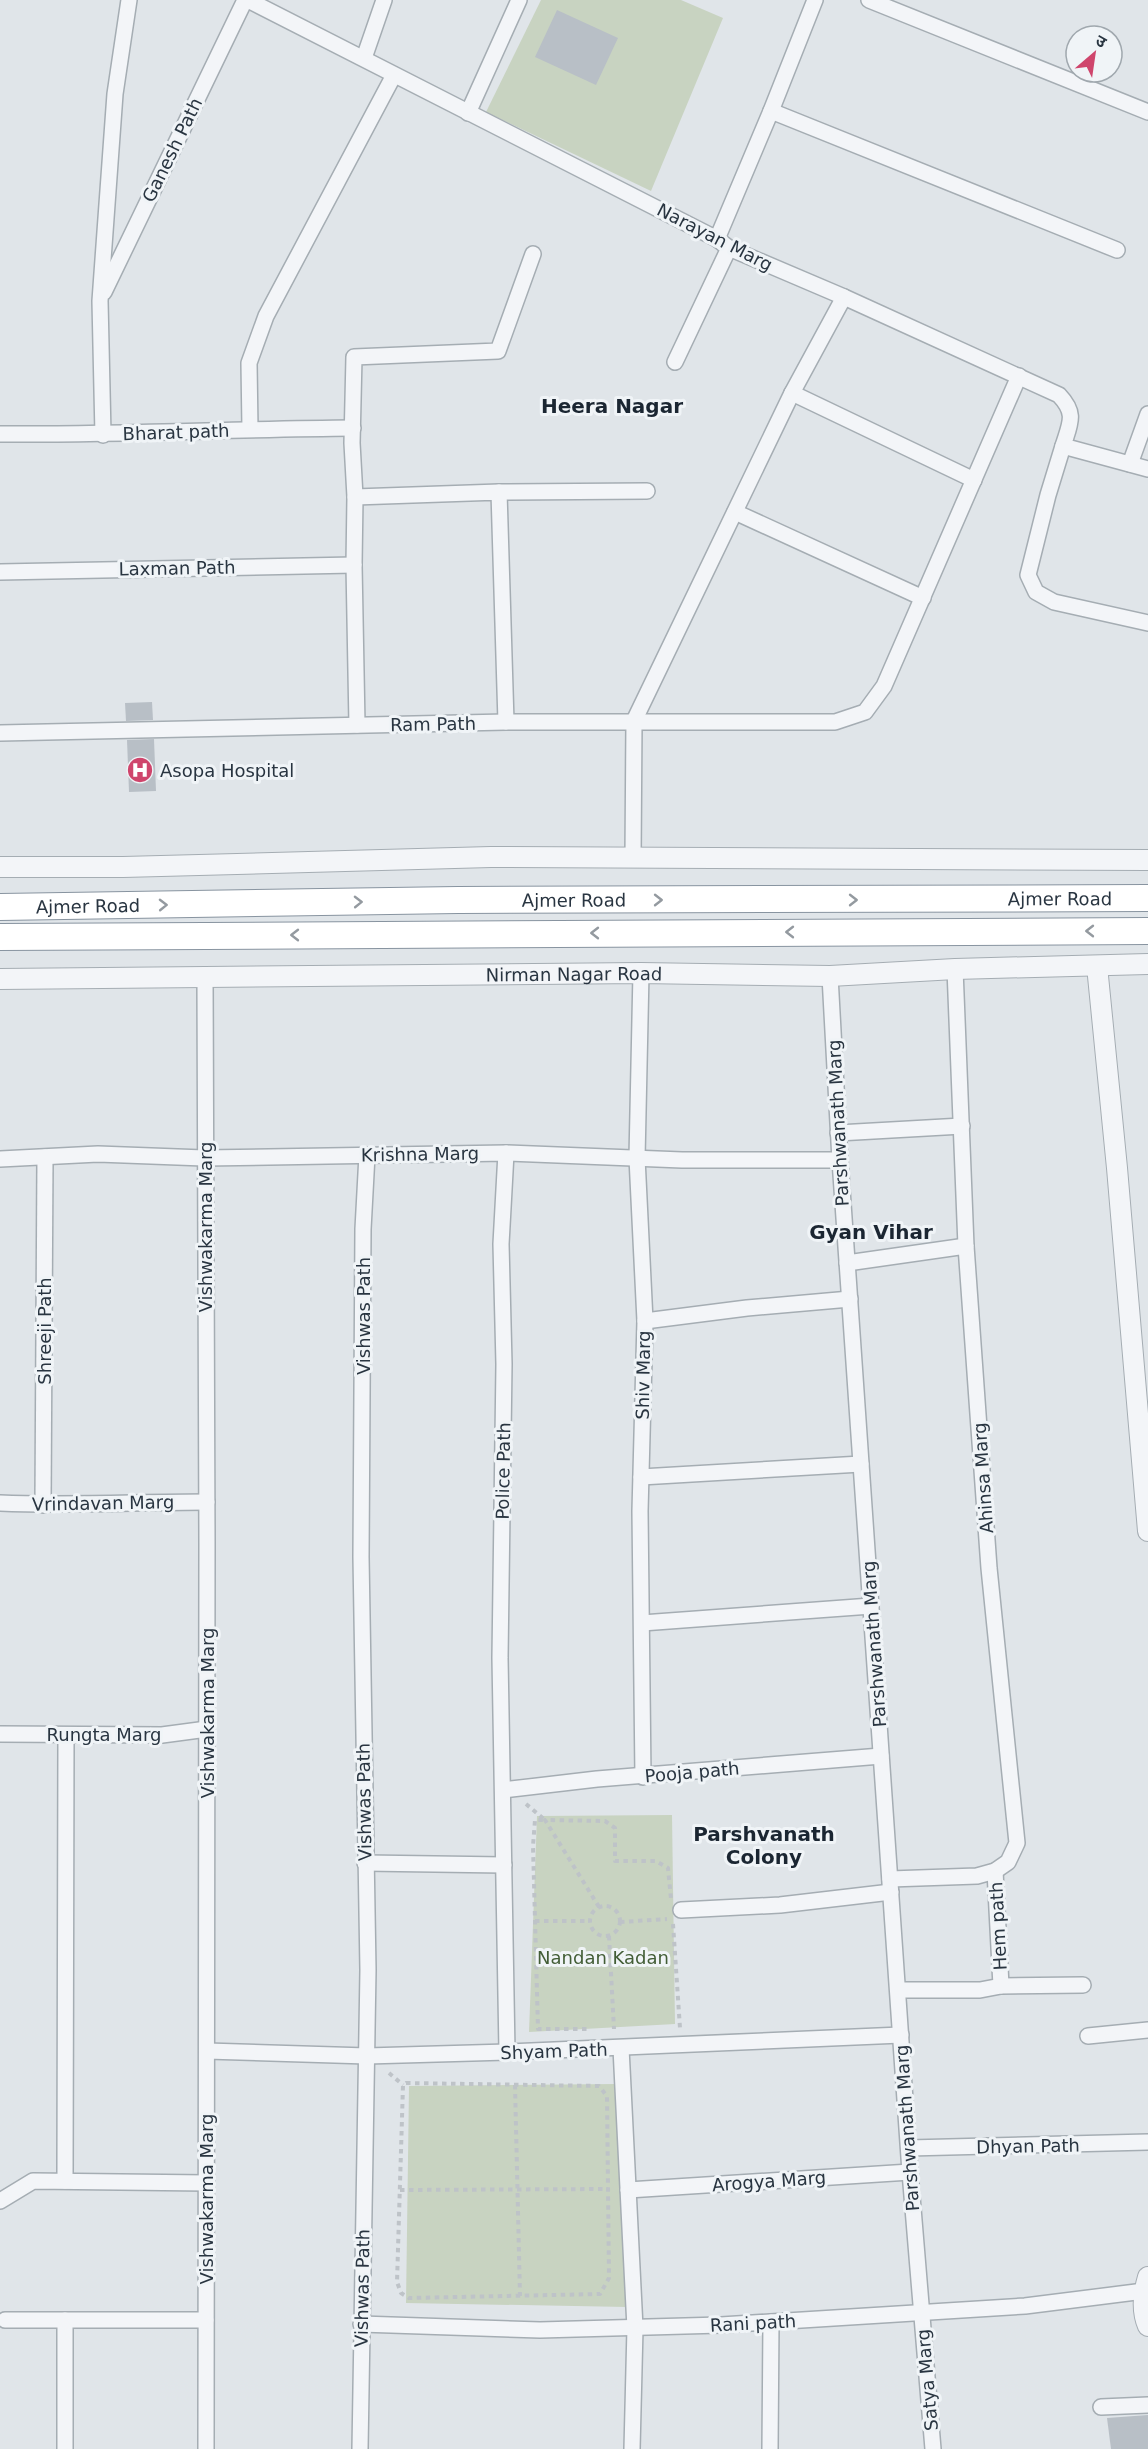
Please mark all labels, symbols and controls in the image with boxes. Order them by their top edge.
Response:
north arrow [1064,24,1124,84]
text: उ [1092,31,1110,52]
street label: Ganesh Path [138,94,206,206]
street label: Narayan Marg [654,199,776,275]
district label: Heera Nagar [541,394,683,418]
street label: Bharat path [122,420,230,444]
street label: Laxman Path [118,556,236,580]
street label: Ram Path [390,713,476,735]
hospital icon: Asopa Hospital [125,755,155,785]
place label: Asopa Hospital [160,760,294,781]
street label: Ajmer Road [1008,888,1112,909]
street label: Ajmer Road [522,889,626,910]
street label: Ajmer Road [36,894,140,917]
one-way arrow [654,894,663,906]
one-way arrow [849,894,858,906]
one-way arrow [354,895,363,908]
one-way arrow [159,899,168,911]
one-way arrow [1085,925,1094,937]
one-way arrow [785,926,794,938]
one-way arrow [590,927,599,939]
one-way arrow [290,929,299,941]
street label: Nirman Nagar Road [486,962,662,985]
street label: Parshwanath Marg [823,1039,853,1207]
street label: Vishwakarma Marg [195,1141,216,1313]
street label: Krishna Marg [361,1142,479,1166]
district label: Gyan Vihar [809,1220,933,1244]
street label: Vishwas Path [353,1257,374,1375]
street label: Shreeji Path [34,1277,55,1385]
street label: Shiv Marg [632,1330,654,1420]
street label: Police Path [492,1422,514,1520]
street label: Ahinsa Marg [969,1422,997,1534]
street label: Vrindavan Marg [32,1491,174,1515]
street label: Parshwanath Marg [858,1560,890,1728]
street label: Vishwakarma Marg [197,1627,218,1799]
street label: Rungta Marg [47,1724,161,1745]
street label: Vishwas Path [352,1743,376,1861]
street label: Pooja path [644,1757,740,1787]
district label: Parshvanath Colony [693,1822,835,1869]
street label: Hem path [985,1881,1011,1971]
park label: Nandan Kadan [537,1947,669,1968]
street label: Shyam Path [500,2039,608,2063]
street label: Parshwanath Marg [891,2044,923,2212]
street label: Vishwakarma Marg [196,2113,217,2285]
street label: Dhyan Path [976,2135,1080,2157]
street label: Arogya Marg [711,2167,827,2195]
street label: Vishwas Path [350,2229,374,2347]
street label: Rani path [709,2310,797,2336]
street label: Satya Marg [912,2328,942,2432]

